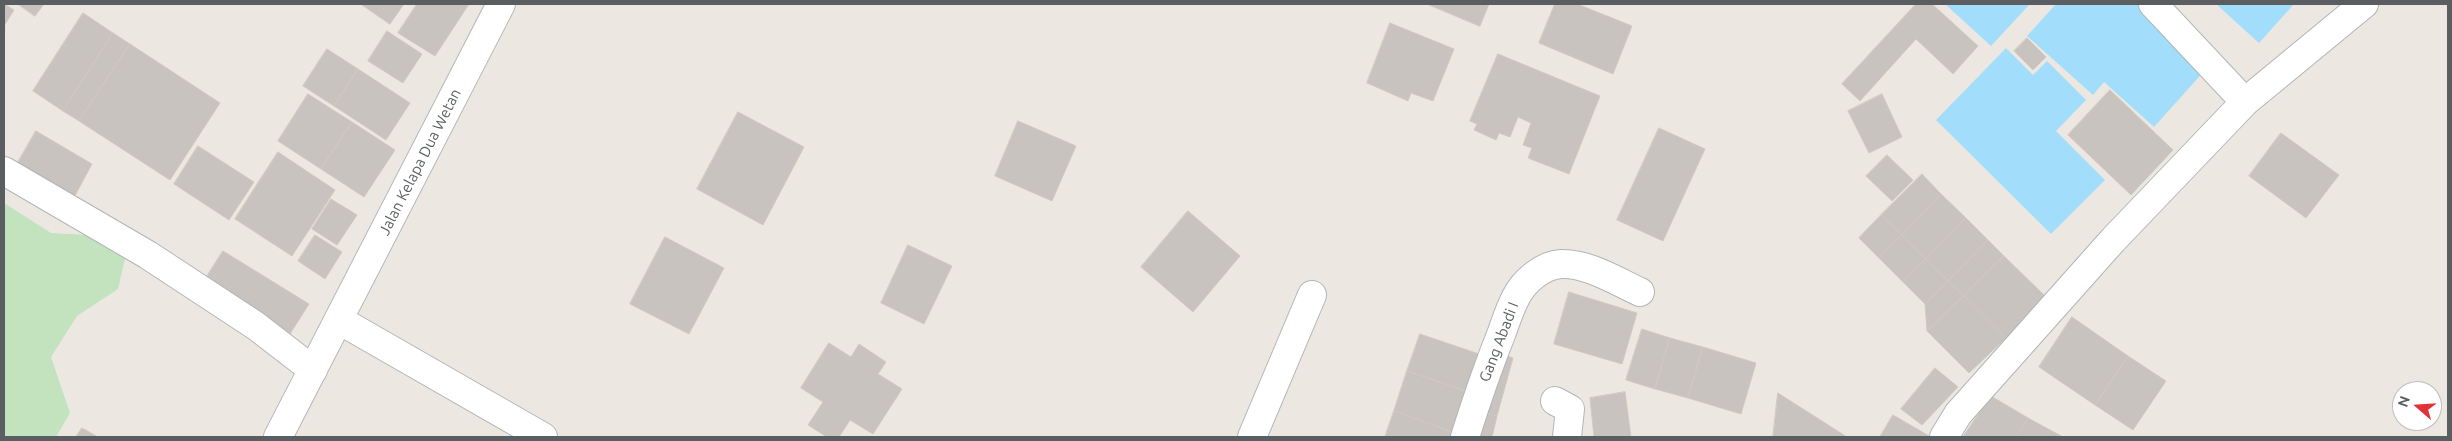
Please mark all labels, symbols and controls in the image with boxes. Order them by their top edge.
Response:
street label: Jalan Kelapa Dua Wetan [375,86,465,238]
street label: Gang Abadi I [1476,299,1522,385]
north arrow [2392,381,2442,431]
text: N [2394,394,2413,409]

